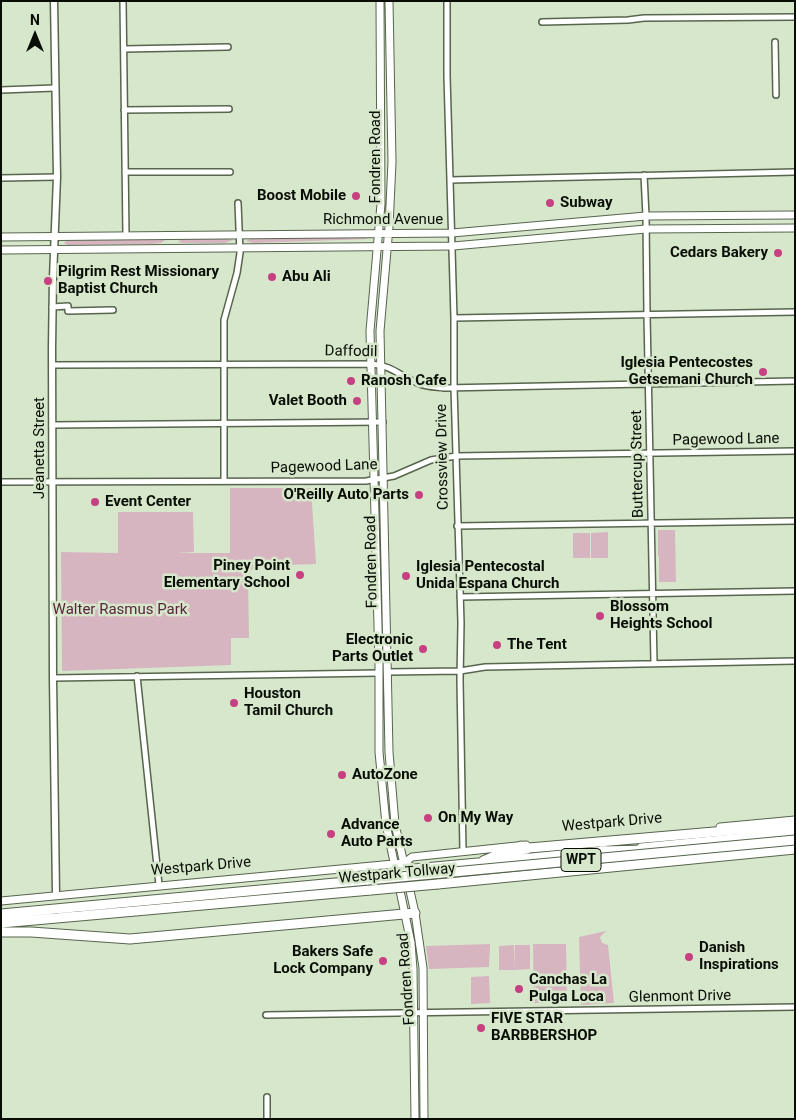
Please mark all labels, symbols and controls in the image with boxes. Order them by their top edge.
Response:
north arrow [10,10,60,60]
text: N [30,12,40,28]
street label: Fondren Road [367,111,385,203]
place label: Boost Mobile [257,187,346,205]
marker: Boost Mobile [350,190,362,202]
place label: Subway [560,194,613,212]
marker: Subway [544,197,556,209]
street label: Richmond Avenue [323,211,443,229]
place label: Cedars Bakery [670,244,768,262]
marker: Cedars Bakery [772,247,784,259]
place label: Pilgrim Rest Missionary Baptist Church [58,263,219,298]
place label: Abu Ali [282,268,331,286]
marker: Abu Ali [266,271,278,283]
marker: Pilgrim Rest Missionary Baptist Church [42,275,54,287]
street label: Daffodil [324,343,378,361]
place label: Iglesia Pentecostes Getsemani Church [620,354,753,389]
marker: Iglesia Pentecostes Getsemani Church [757,366,769,378]
place label: Ranosh Cafe [361,372,446,390]
marker: Ranosh Cafe [345,375,357,387]
place label: Valet Booth [269,392,347,410]
marker: Valet Booth [351,395,363,407]
street label: Jeanetta Street [31,397,49,499]
street label: Crossview Drive [433,404,453,510]
street label: Buttercup Street [628,410,648,518]
street label: Pagewood Lane [672,430,780,450]
street label: Pagewood Lane [270,456,378,478]
place label: O'Reilly Auto Parts [284,486,409,504]
marker: O'Reilly Auto Parts [413,489,425,501]
place label: Event Center [105,493,191,511]
marker: Event Center [89,496,101,508]
street label: Fondren Road [362,515,382,609]
place label: Piney Point Elementary School [164,557,290,592]
place label: Iglesia Pentecostal Unida Espana Church [416,558,559,593]
marker: Piney Point Elementary School [294,569,306,581]
marker: Iglesia Pentecostal Unida Espana Church [400,570,412,582]
place label: Blossom Heights School [610,598,712,633]
park label: Walter Rasmus Park [53,601,187,619]
marker: Blossom Heights School [594,610,606,622]
place label: Electronic Parts Outlet [332,631,413,666]
place label: The Tent [507,636,567,654]
marker: The Tent [491,639,503,651]
marker: Electronic Parts Outlet [417,643,429,655]
place label: Houston Tamil Church [244,685,333,720]
marker: Houston Tamil Church [228,697,240,709]
place label: AutoZone [352,766,418,784]
marker: AutoZone [336,769,348,781]
place label: On My Way [438,809,513,827]
street label: Westpark Drive [561,810,663,836]
marker: On My Way [422,812,434,824]
place label: Advance Auto Parts [341,816,413,851]
marker: Advance Auto Parts [325,828,337,840]
road number: WPT [561,848,601,872]
street label: Westpark Drive [150,854,252,880]
street label: Westpark Tollway [338,860,456,888]
street label: Fondren Road [395,932,419,1026]
place label: Danish Inspirations [699,939,779,974]
place label: Bakers Safe Lock Company [273,943,373,978]
marker: Danish Inspirations [683,951,695,963]
marker: Bakers Safe Lock Company [377,955,389,967]
place label: Canchas La Pulga Loca [529,971,607,1006]
marker: Canchas La Pulga Loca [513,983,525,995]
street label: Glenmont Drive [629,987,731,1007]
place label: FIVE STAR BARBBERSHOP [491,1010,597,1045]
marker: FIVE STAR BARBBERSHOP [475,1022,487,1034]

